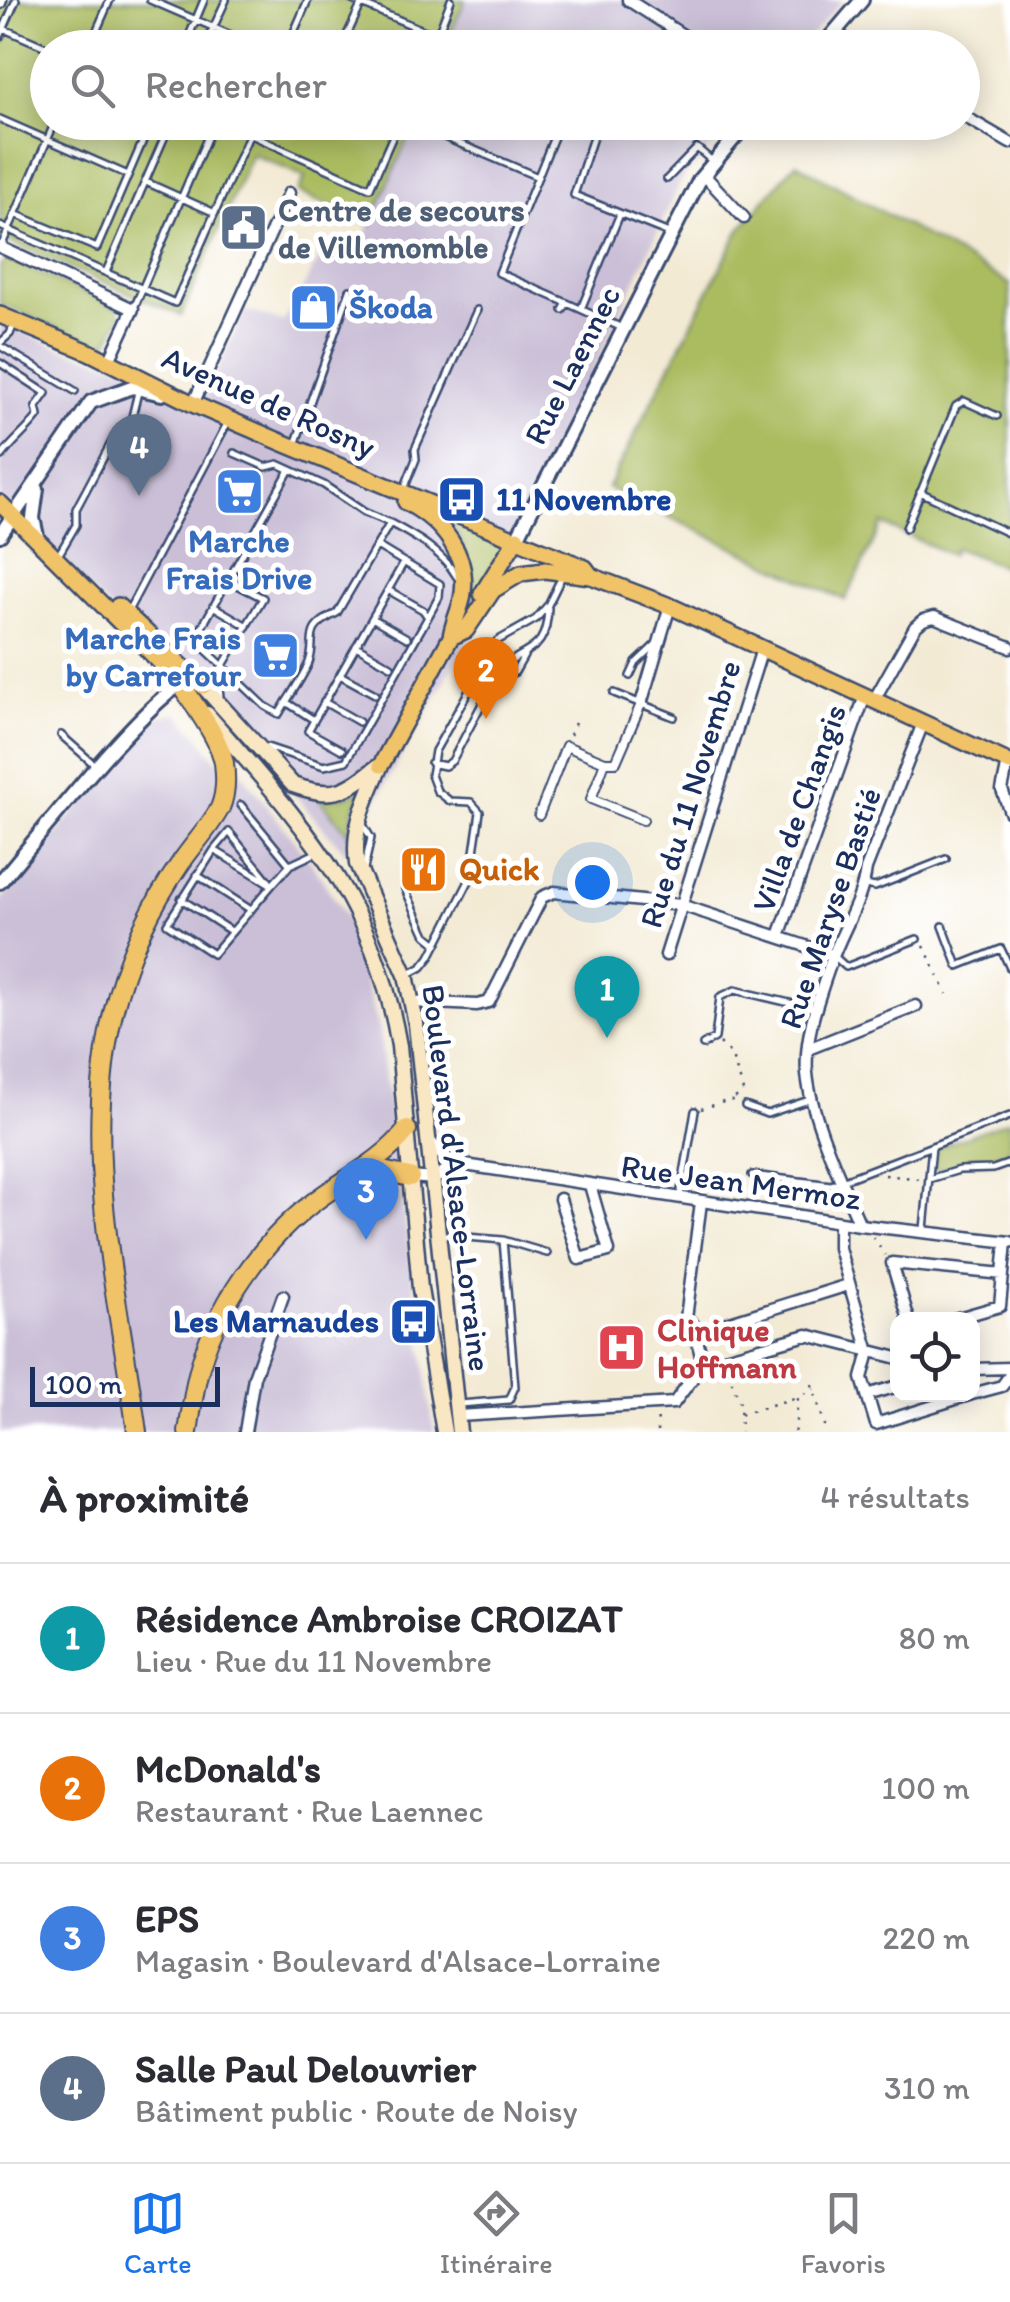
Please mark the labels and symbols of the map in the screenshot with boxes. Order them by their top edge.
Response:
place label: Centre de secours de Villemomble [278,191,525,266]
public building icon: Centre de secours de Villemomble [217,202,269,254]
street label: Rue Laennec [516,279,628,451]
shop icon: Škoda [288,281,340,333]
place label: Škoda [349,288,433,326]
street label: Avenue de Rosny [157,338,381,466]
pin: 4 [106,414,172,496]
supermarket icon: Marche Frais Drive [213,465,265,517]
bus stop icon: 11 Novembre [435,473,487,525]
place label: 11 Novembre [496,480,672,518]
place label: Marche Frais Drive [166,522,312,597]
place label: Marche Frais by Carrefour [65,619,242,694]
supermarket icon: Marche Frais by Carrefour [250,630,302,682]
pin: 2 [454,636,518,719]
street label: Rue du 11 Novembre [631,656,749,932]
street label: Villa de Changis [744,699,854,917]
street label: Rue Maryse Bastié [771,782,889,1034]
restaurant icon: Quick [398,843,450,895]
place label: Quick [459,850,539,888]
your location [567,857,618,908]
pin: 1 [574,956,640,1038]
street label: Boulevard d'Alsace-Lorraine [414,982,500,1374]
street label: Rue Jean Mermoz [619,1146,864,1218]
pin: 3 [334,1158,398,1240]
bus stop icon: Les Marnaudes [388,1295,440,1347]
place label: Les Marnaudes [173,1302,379,1340]
place label: Clinique Hoffmann [657,1311,798,1386]
hospital icon: Clinique Hoffmann [596,1322,648,1374]
scale bar [30,1362,220,1406]

